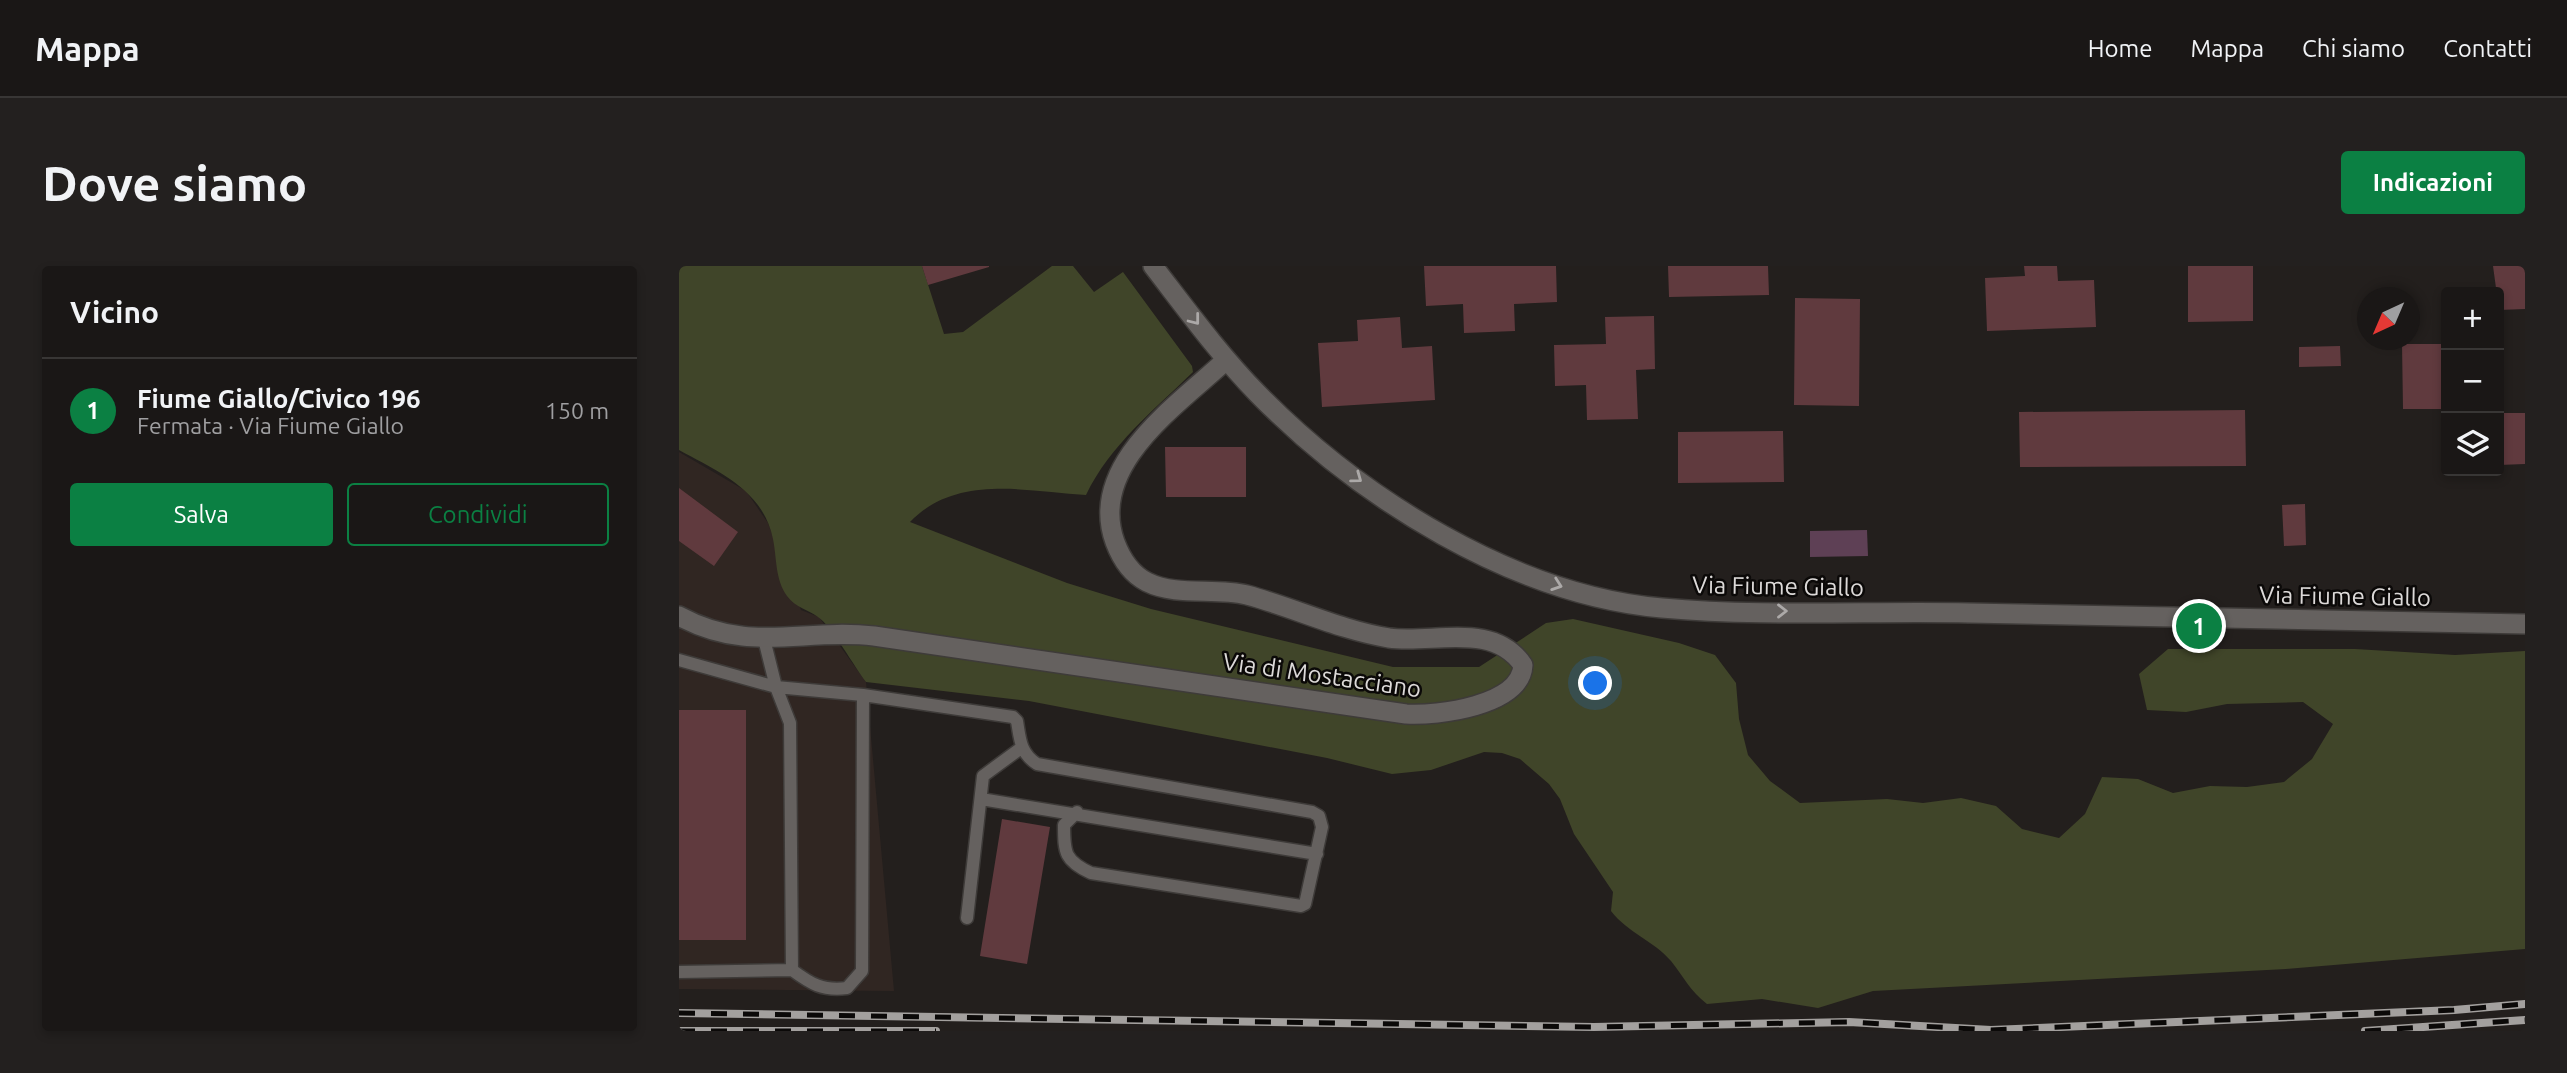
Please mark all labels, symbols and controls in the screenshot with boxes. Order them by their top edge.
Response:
text: Mappa [35,30,140,67]
text: Home [2088,35,2152,62]
text: Mappa [2190,35,2264,62]
text: Chi siamo [2302,35,2405,62]
text: Contatti [2443,35,2532,62]
button: Indicazioni [2341,151,2525,214]
text: Dove siamo [42,155,307,210]
north arrow [2357,287,2420,350]
map controls [2441,287,2504,476]
button: + [2441,287,2504,350]
text: Vicino [70,295,159,329]
one-way arrow [1186,313,1199,325]
button: − [2441,350,2504,413]
text: Fiume Giallo/Civico 196 [137,384,421,413]
text: 1 [87,398,99,423]
text: 150 m [545,398,609,423]
text: Fermata · Via Fiume Giallo [137,413,404,438]
button: layers [2441,413,2504,476]
one-way arrow [1349,470,1362,482]
button: Salva [70,483,333,546]
button: Condividi [347,483,609,546]
street label: Via Fiume Giallo [1692,571,1864,601]
one-way arrow [1550,577,1562,591]
street label: Via Fiume Giallo [2259,581,2431,611]
pin: 1 [2176,600,2222,652]
one-way arrow [1777,603,1787,619]
street label: Via di Mostacciano [1221,648,1423,702]
your location [1578,666,1612,700]

